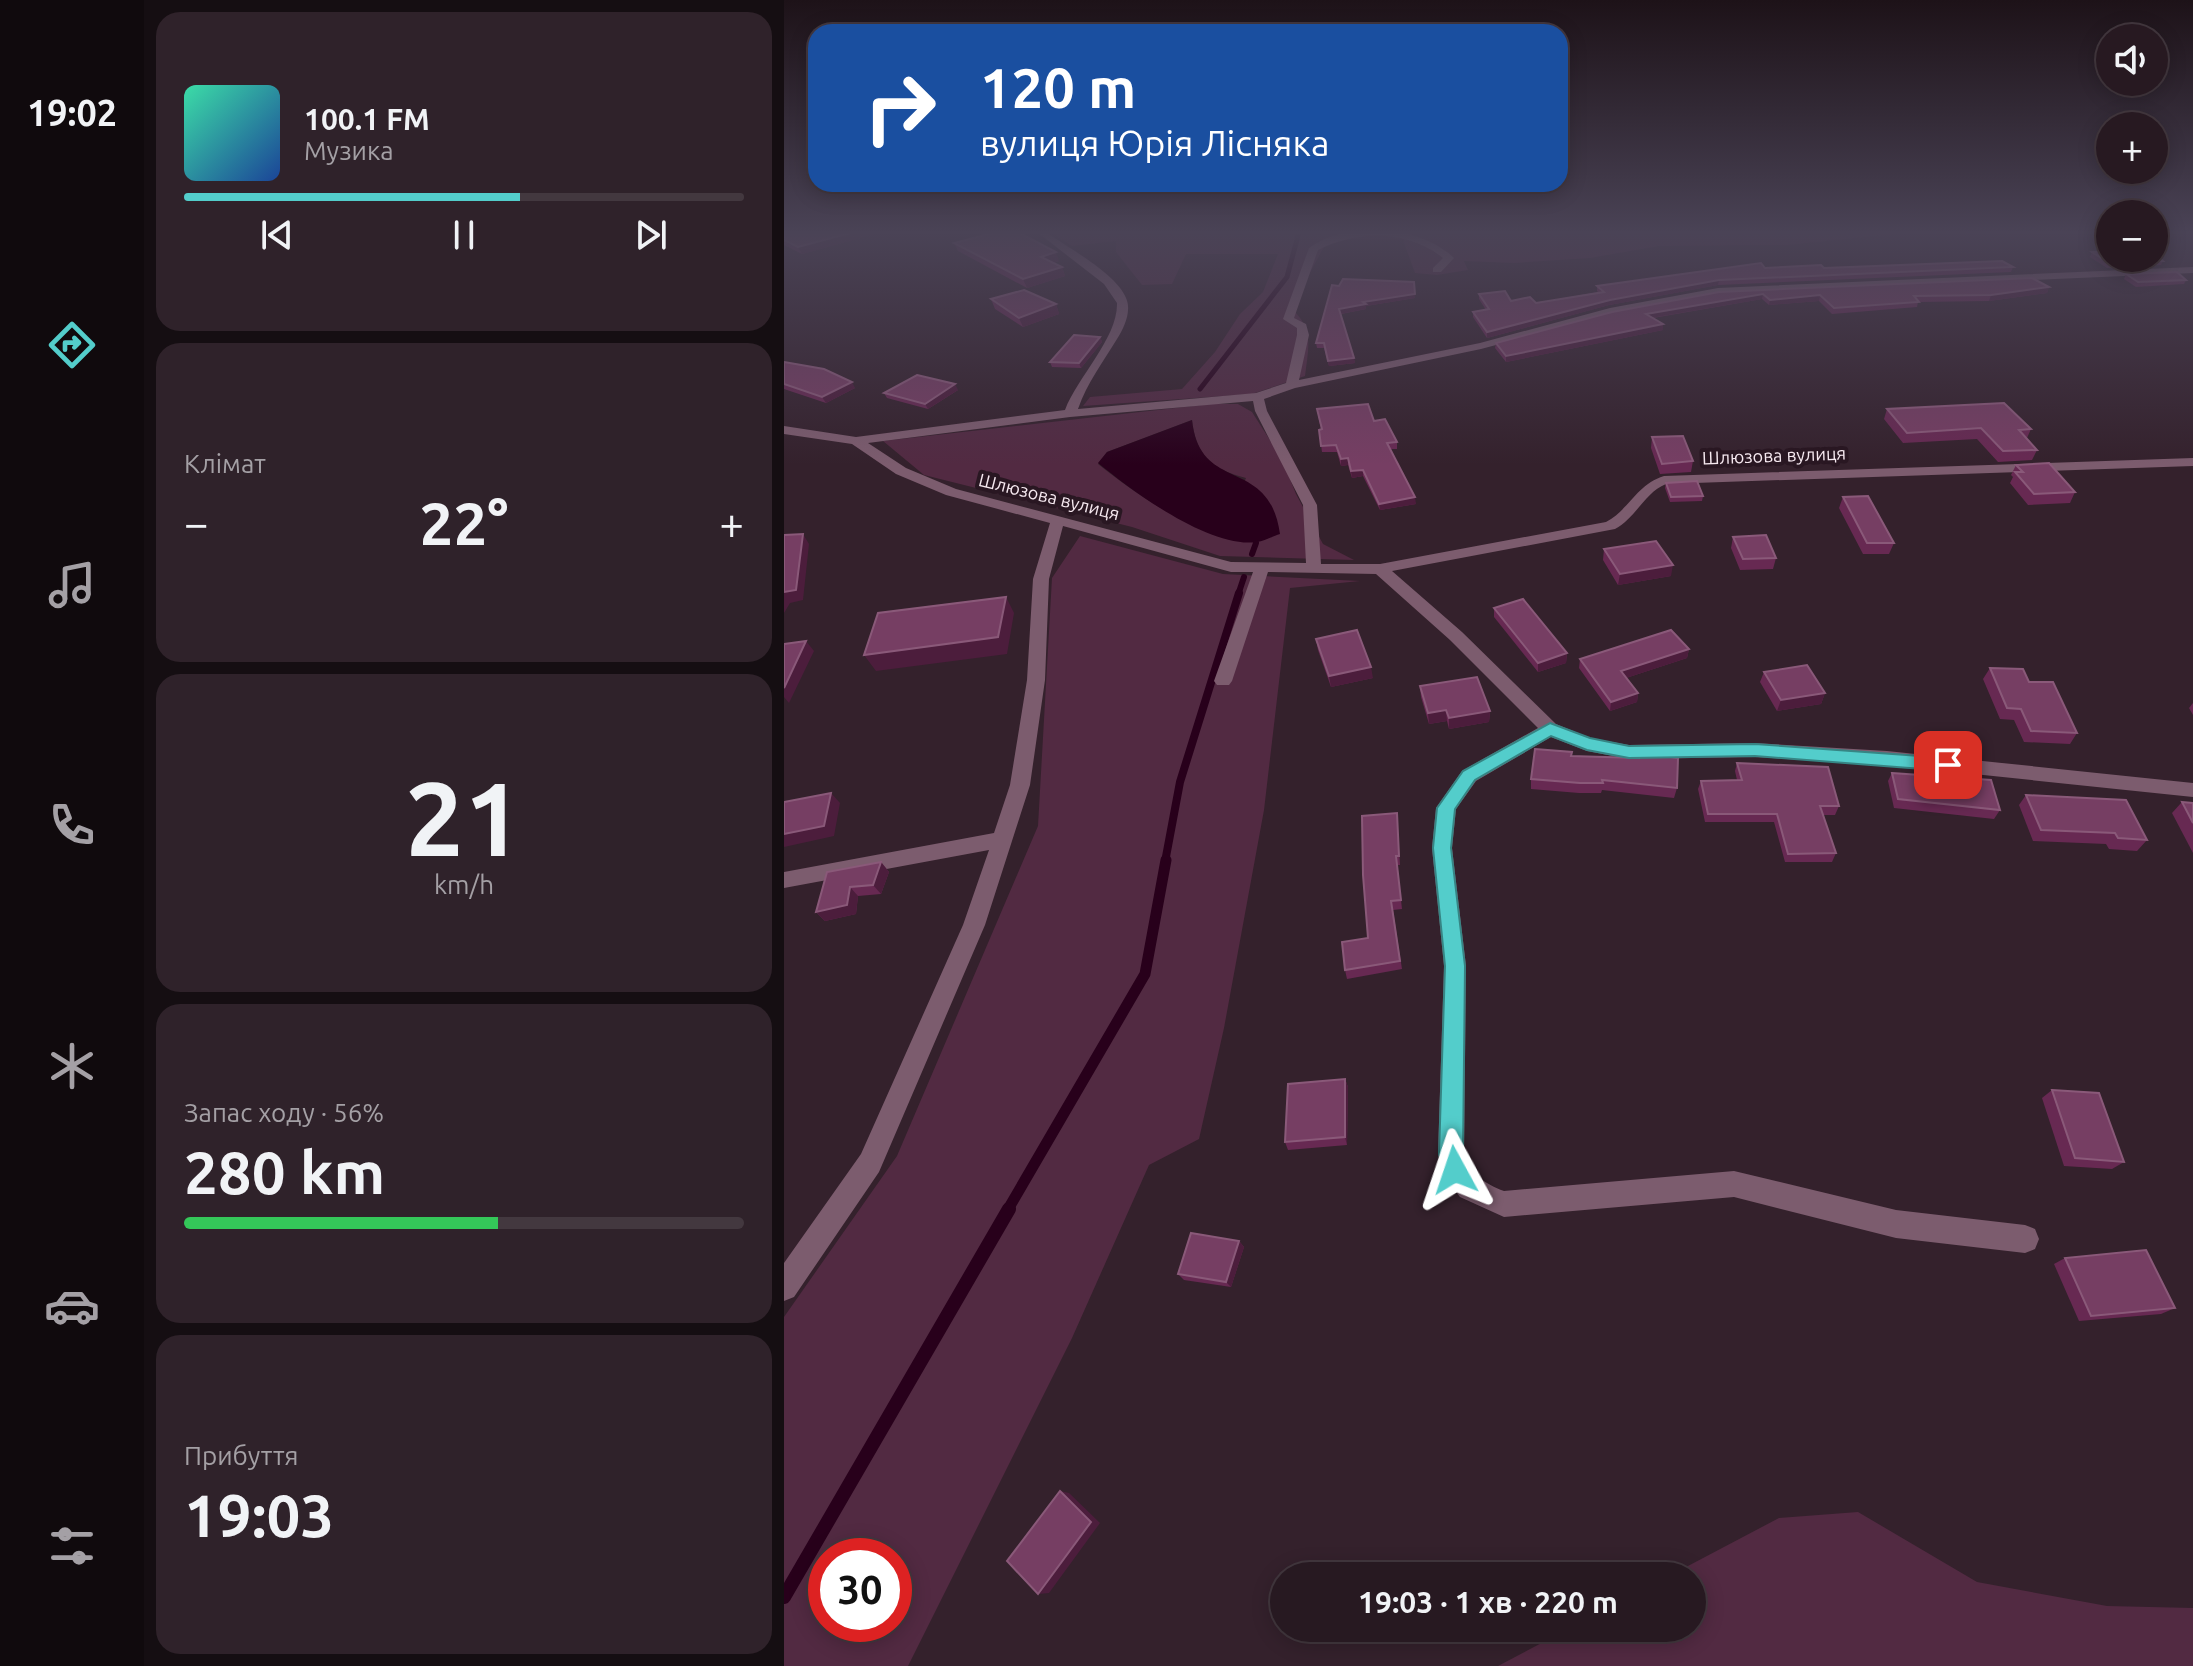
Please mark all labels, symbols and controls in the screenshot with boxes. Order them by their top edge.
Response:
map controls [2096,24,2168,272]
button: sound [2096,24,2168,96]
icon: right [848,56,952,160]
text: 120 m [980,56,1136,119]
text: 19:02 [27,92,117,133]
text: 100.1 FM [304,102,430,136]
button: + [2096,112,2168,184]
text: вулиця Юрія Лісняка [980,122,1329,163]
text: Музика [304,136,394,165]
button: − [2096,200,2168,272]
icon: previous [255,213,299,257]
icon: pause [442,213,486,257]
icon: next [629,213,673,257]
icon: directions [44,317,100,373]
street label: Шлюзова вулиця [1702,442,1846,468]
text: Клімат [184,449,266,478]
street label: Шлюзова вулиця [977,469,1122,523]
text: 22° [420,489,508,556]
text: − [184,498,209,547]
text: + [719,498,744,547]
icon: music [44,557,100,613]
pin [1914,731,1982,799]
icon: arrive [1926,743,1970,787]
text: 21 [405,759,523,876]
icon: phone [44,797,100,853]
text: km/h [434,870,494,899]
icon: climate [44,1038,100,1094]
text: Запас ходу · 56% [184,1098,384,1127]
position arrow [1413,1128,1497,1212]
text: 280 km [184,1138,385,1205]
icon: car [44,1278,100,1334]
text: Прибуття [184,1441,298,1470]
text: 19:03 [184,1481,334,1548]
icon: filters [44,1518,100,1574]
speed limit sign: 30 [808,1538,912,1642]
text: 19:03 · 1 хв · 220 m [1358,1585,1618,1619]

